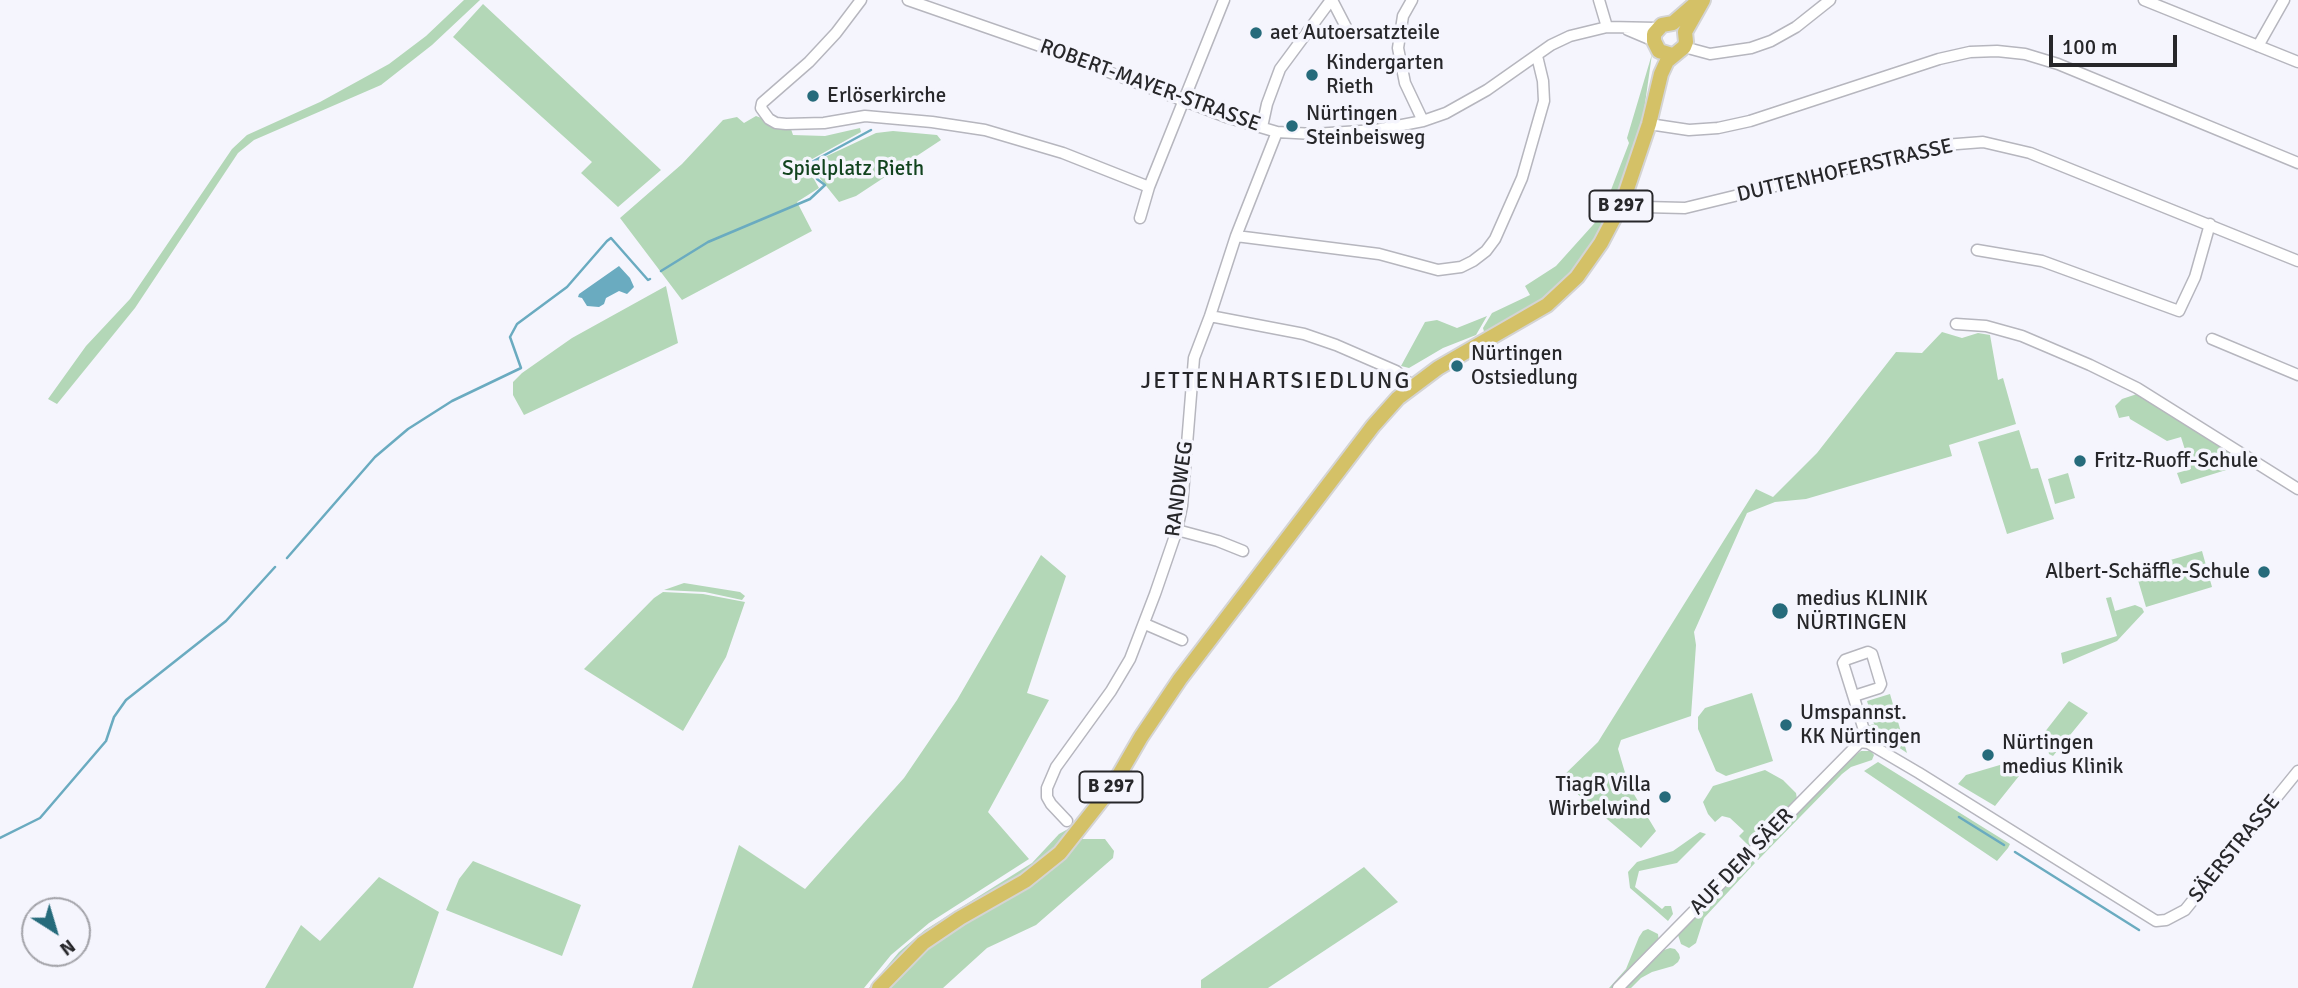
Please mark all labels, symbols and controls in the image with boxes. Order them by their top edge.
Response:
place label: aet Autoersatzteile [1270,20,1440,46]
scale bar [2053,21,2181,65]
marker: aet Autoersatzteile [1248,25,1264,41]
street label: ROBERT-MAYER-STRASSE [1036,34,1264,138]
text: 100 m [2062,34,2117,60]
place label: Kindergarten Rieth [1326,50,1444,100]
marker: Kindergarten Rieth [1304,67,1320,83]
place label: Erlöserkirche [827,83,946,109]
marker: Erlöserkirche [805,88,821,104]
place label: Nürtingen Steinbeisweg [1306,101,1425,151]
marker: Nürtingen Steinbeisweg [1284,118,1300,134]
street label: DUTTENHOFERSTRASSE [1735,134,1955,208]
park label: Spielplatz Rieth [782,156,924,182]
road number: B 297 [1590,190,1652,222]
place label: Nürtingen Ostsiedlung [1471,341,1578,391]
marker: Nürtingen Ostsiedlung [1449,358,1465,374]
district label: JETTENHARTSIEDLUNG [1143,368,1409,396]
street label: RANDWEG [1161,440,1199,538]
place label: Fritz-Ruoff-Schule [2094,448,2258,474]
marker: Fritz-Ruoff-Schule [2072,453,2088,469]
place label: Albert-Schäffle-Schule [2045,559,2250,585]
marker: Albert-Schäffle-Schule [2256,564,2272,580]
place label: medius KLINIK NÜRTINGEN [1796,586,1928,636]
marker: medius KLINIK NÜRTINGEN [1770,601,1790,621]
place label: Umspannst. KK Nürtingen [1800,700,1921,750]
marker: Umspannst. KK Nürtingen [1778,717,1794,733]
place label: Nürtingen medius Klinik [2002,730,2123,780]
marker: Nürtingen medius Klinik [1980,747,1996,763]
road number: B 297 [1080,772,1142,802]
place label: TiagR Villa Wirbelwind [1548,772,1651,822]
marker: TiagR Villa Wirbelwind [1657,789,1673,805]
street label: SÄERSTRASSE [2184,790,2286,908]
street label: AUF DEM SÄER [1685,804,1799,920]
north arrow [21,897,91,967]
text: N [55,934,80,961]

